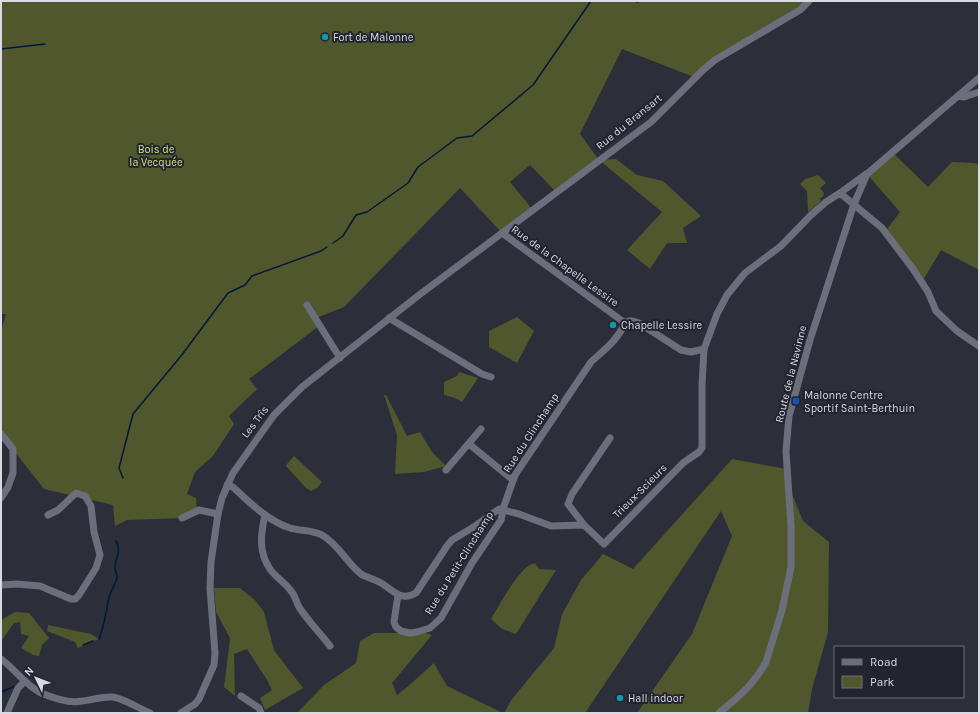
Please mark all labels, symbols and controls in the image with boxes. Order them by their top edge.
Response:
place label: Fort de Malonne [333,31,414,44]
marker: Fort de Malonne [320,32,330,42]
street label: Rue du Bransart [593,91,665,153]
park label: Bois de la Vecquée [129,143,183,169]
street label: Rue de la Chapelle Lessire [509,223,621,309]
place label: Chapelle Lessire [621,319,703,332]
marker: Chapelle Lessire [608,320,618,330]
street label: Route de la Navinne [773,324,809,424]
place label: Malonne Centre Sportif Saint-Berthuin [804,389,915,415]
street label: Rue du Clinchamp [500,391,562,475]
marker: Malonne Centre Sportif Saint-Berthuin [791,396,801,406]
street label: Les Trîs [239,403,271,441]
street label: Trieux-Scieurs [610,461,670,521]
street label: Rue du Petit-Clinchamp [422,509,496,617]
legend [834,646,964,698]
text: Road [870,655,898,669]
north arrow [16,658,56,698]
text: N [22,664,36,679]
text: Park [870,675,895,689]
place label: Hall indoor [628,692,683,705]
marker: Hall indoor [615,693,625,703]

